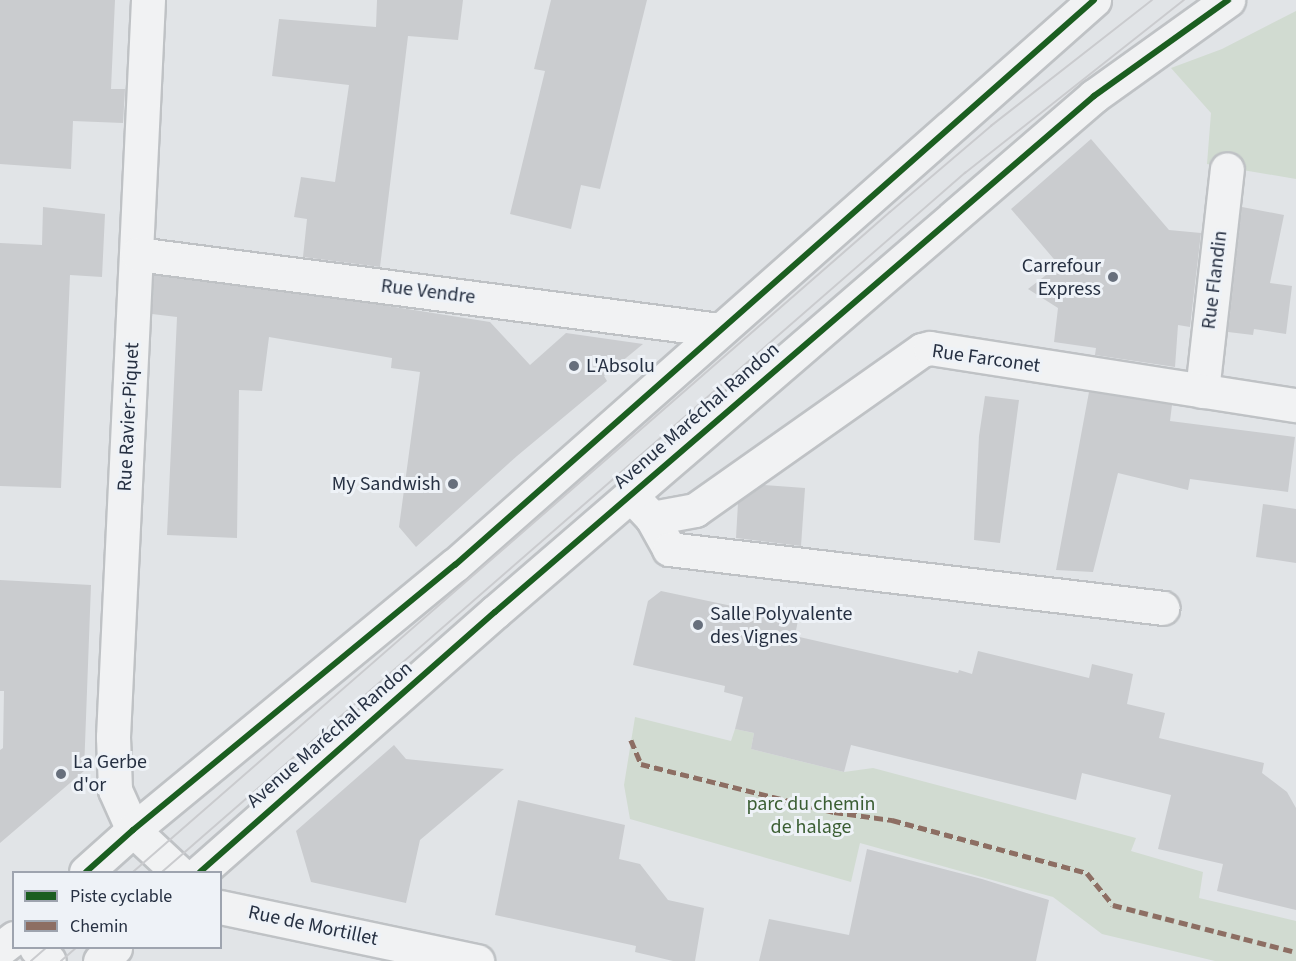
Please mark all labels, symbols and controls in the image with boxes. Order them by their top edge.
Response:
street label: Rue Flandin [1197,229,1233,331]
place label: Carrefour Express [1022,254,1101,301]
marker: Carrefour Express [1106,270,1120,284]
street label: Rue Vendre [379,274,477,310]
street label: Avenue Maréchal Randon [609,338,785,494]
street label: Rue Farconet [930,340,1042,378]
street label: Rue Ravier-Piquet [113,342,145,492]
place label: L'Absolu [586,354,655,378]
marker: L'Absolu [567,359,581,373]
place label: My Sandwish [332,472,441,496]
marker: My Sandwish [446,477,460,491]
place label: Salle Polyvalente des Vignes [710,602,852,649]
marker: Salle Polyvalente des Vignes [691,618,705,632]
street label: Avenue Maréchal Randon [242,657,418,813]
place label: La Gerbe d'or [73,750,147,797]
marker: La Gerbe d'or [54,767,68,781]
park label: parc du chemin de halage [746,793,876,840]
legend [12,871,222,949]
text: Piste cyclable [70,884,172,909]
street label: Rue de Mortillet [246,901,380,951]
text: Chemin [70,914,128,939]

